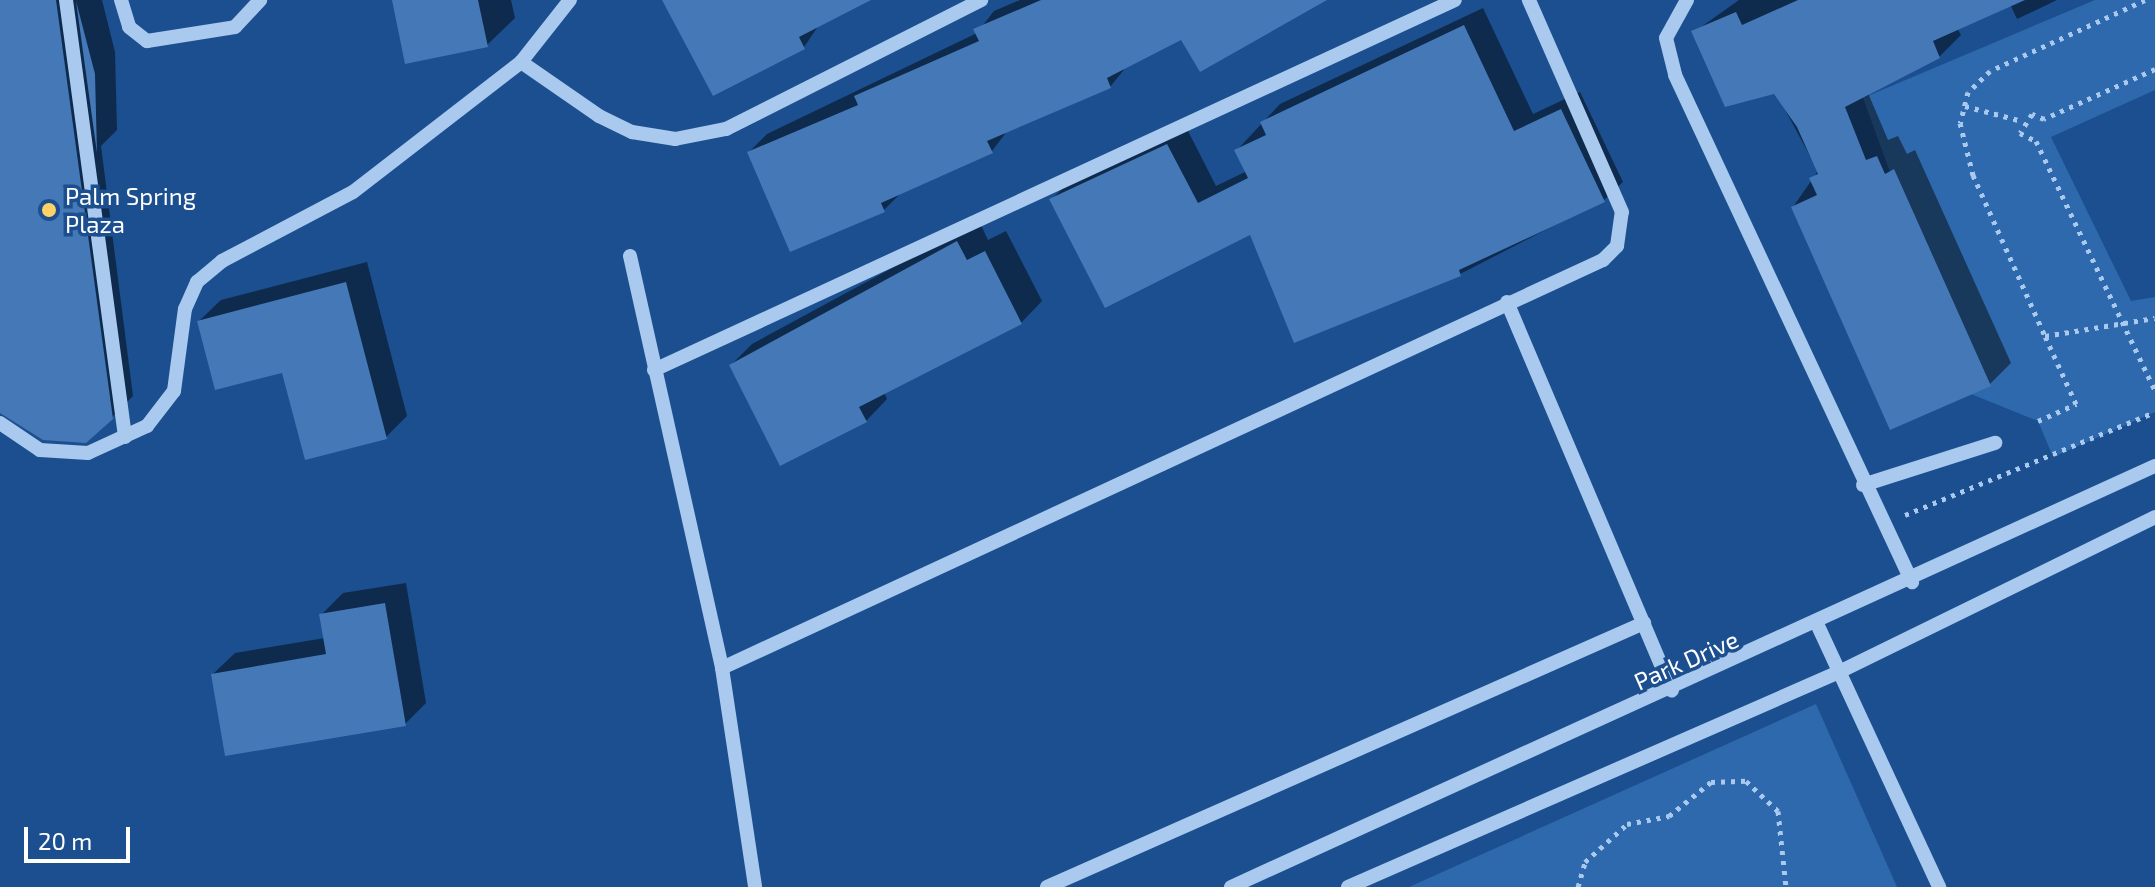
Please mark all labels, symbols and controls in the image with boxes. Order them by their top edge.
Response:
place label: Palm Spring Plaza [65,182,196,238]
marker: Palm Spring Plaza [40,201,58,219]
street label: Park Drive [1629,624,1743,696]
scale bar [28,811,134,861]
text: 20 m [38,826,92,855]

